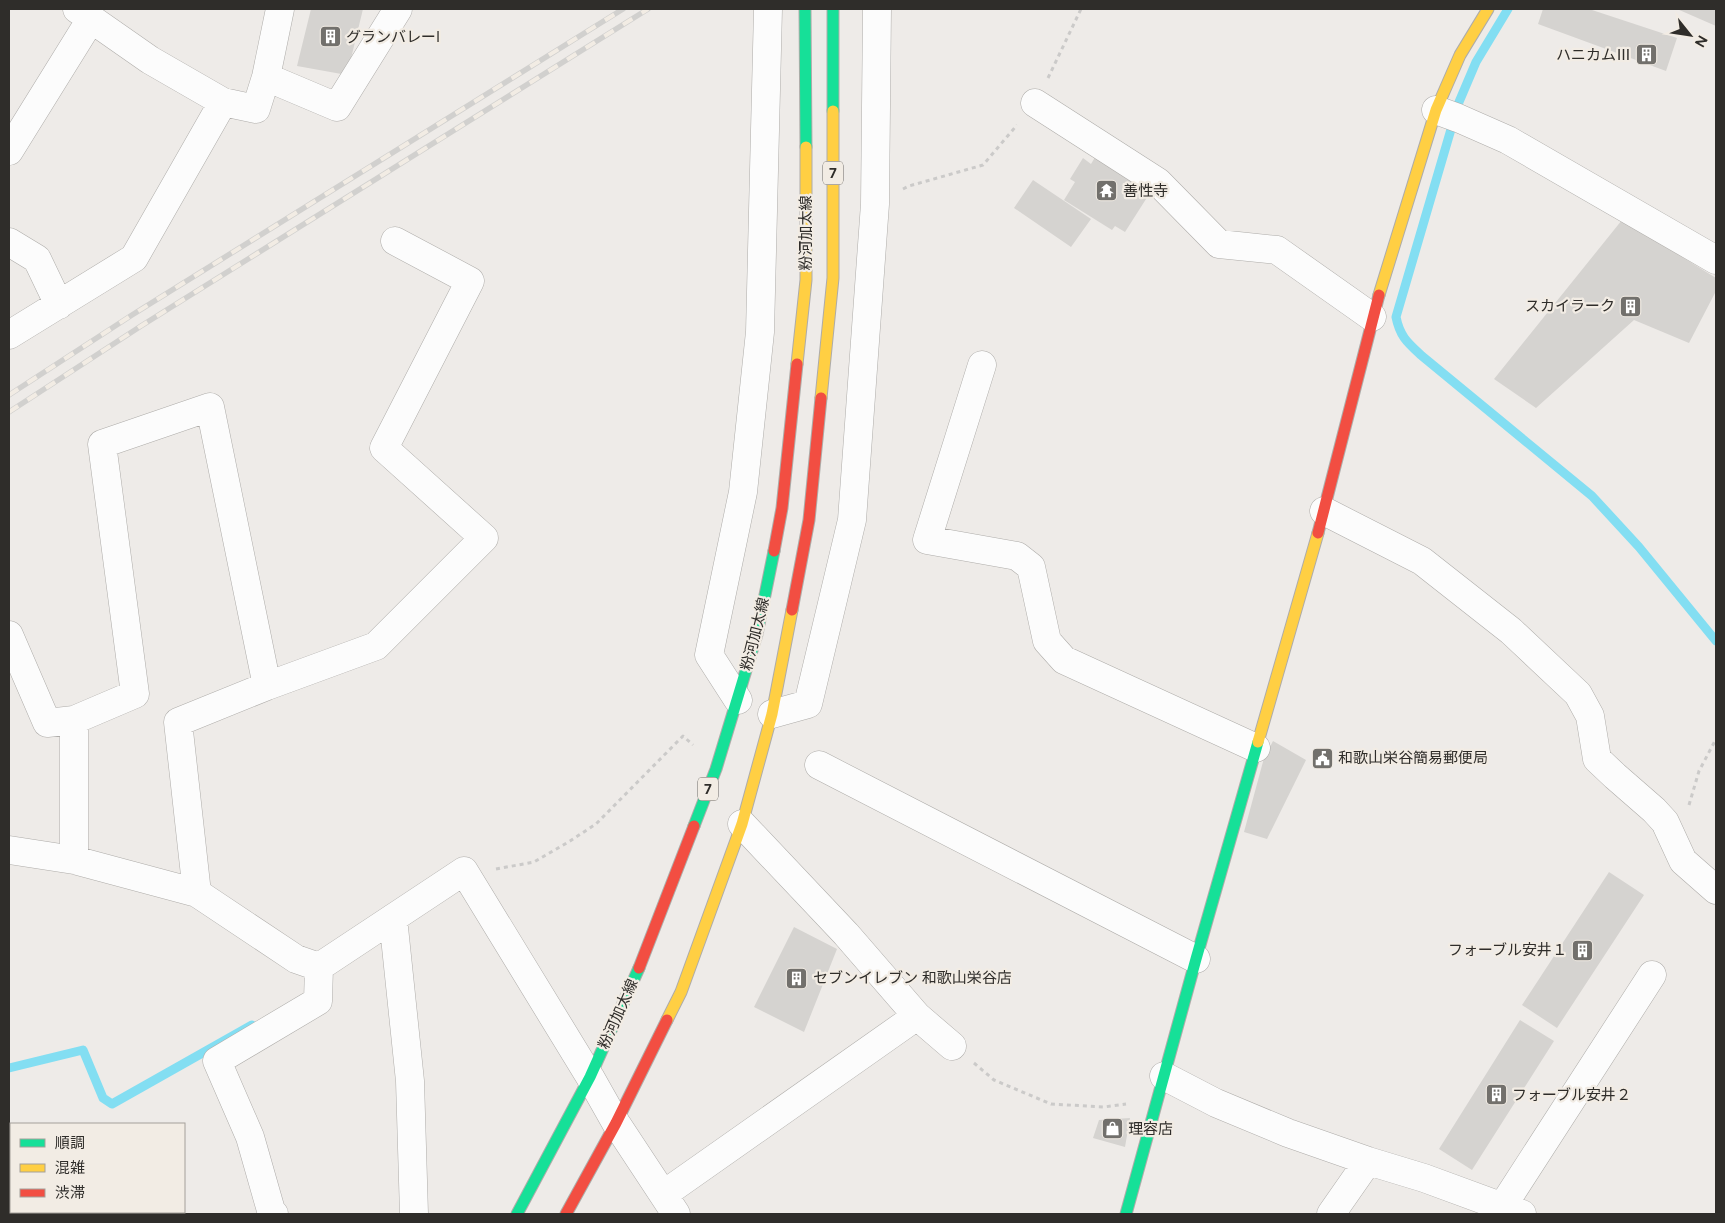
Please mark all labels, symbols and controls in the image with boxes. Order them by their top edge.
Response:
north arrow [1665,10,1715,60]
building icon: グランバレーI [318,25,342,49]
place label: グランバレーI [346,28,440,46]
text: N [1691,32,1711,50]
building icon: ハニカムⅢ [1635,43,1659,67]
place label: ハニカムⅢ [1556,46,1631,64]
road number: 7 [823,162,843,184]
temple icon: 善性寺 [1095,179,1119,203]
place label: 善性寺 [1123,182,1168,200]
street label: 粉河加太線 [797,195,815,271]
building icon: スカイラーク [1619,294,1643,318]
place label: スカイラーク [1525,297,1615,315]
street label: 粉河加太線 [737,595,773,673]
public building icon: 和歌山栄谷簡易郵便局 [1310,746,1334,770]
place label: 和歌山栄谷簡易郵便局 [1338,749,1488,767]
road number: 7 [698,778,718,801]
building icon: フォーブル安井１ [1571,938,1595,962]
place label: フォーブル安井１ [1448,941,1567,959]
building icon: セブンイレブン 和歌山栄谷店 [785,966,809,990]
place label: セブンイレブン 和歌山栄谷店 [813,969,1012,987]
street label: 粉河加太線 [595,976,641,1052]
building icon: フォーブル安井２ [1484,1083,1508,1107]
place label: フォーブル安井２ [1512,1086,1631,1104]
shop icon: 理容店 [1100,1117,1124,1141]
place label: 理容店 [1128,1120,1173,1138]
legend [10,1123,185,1213]
text: 順調 [55,1134,85,1152]
text: 混雑 [55,1159,85,1177]
text: 渋滞 [55,1184,85,1202]

